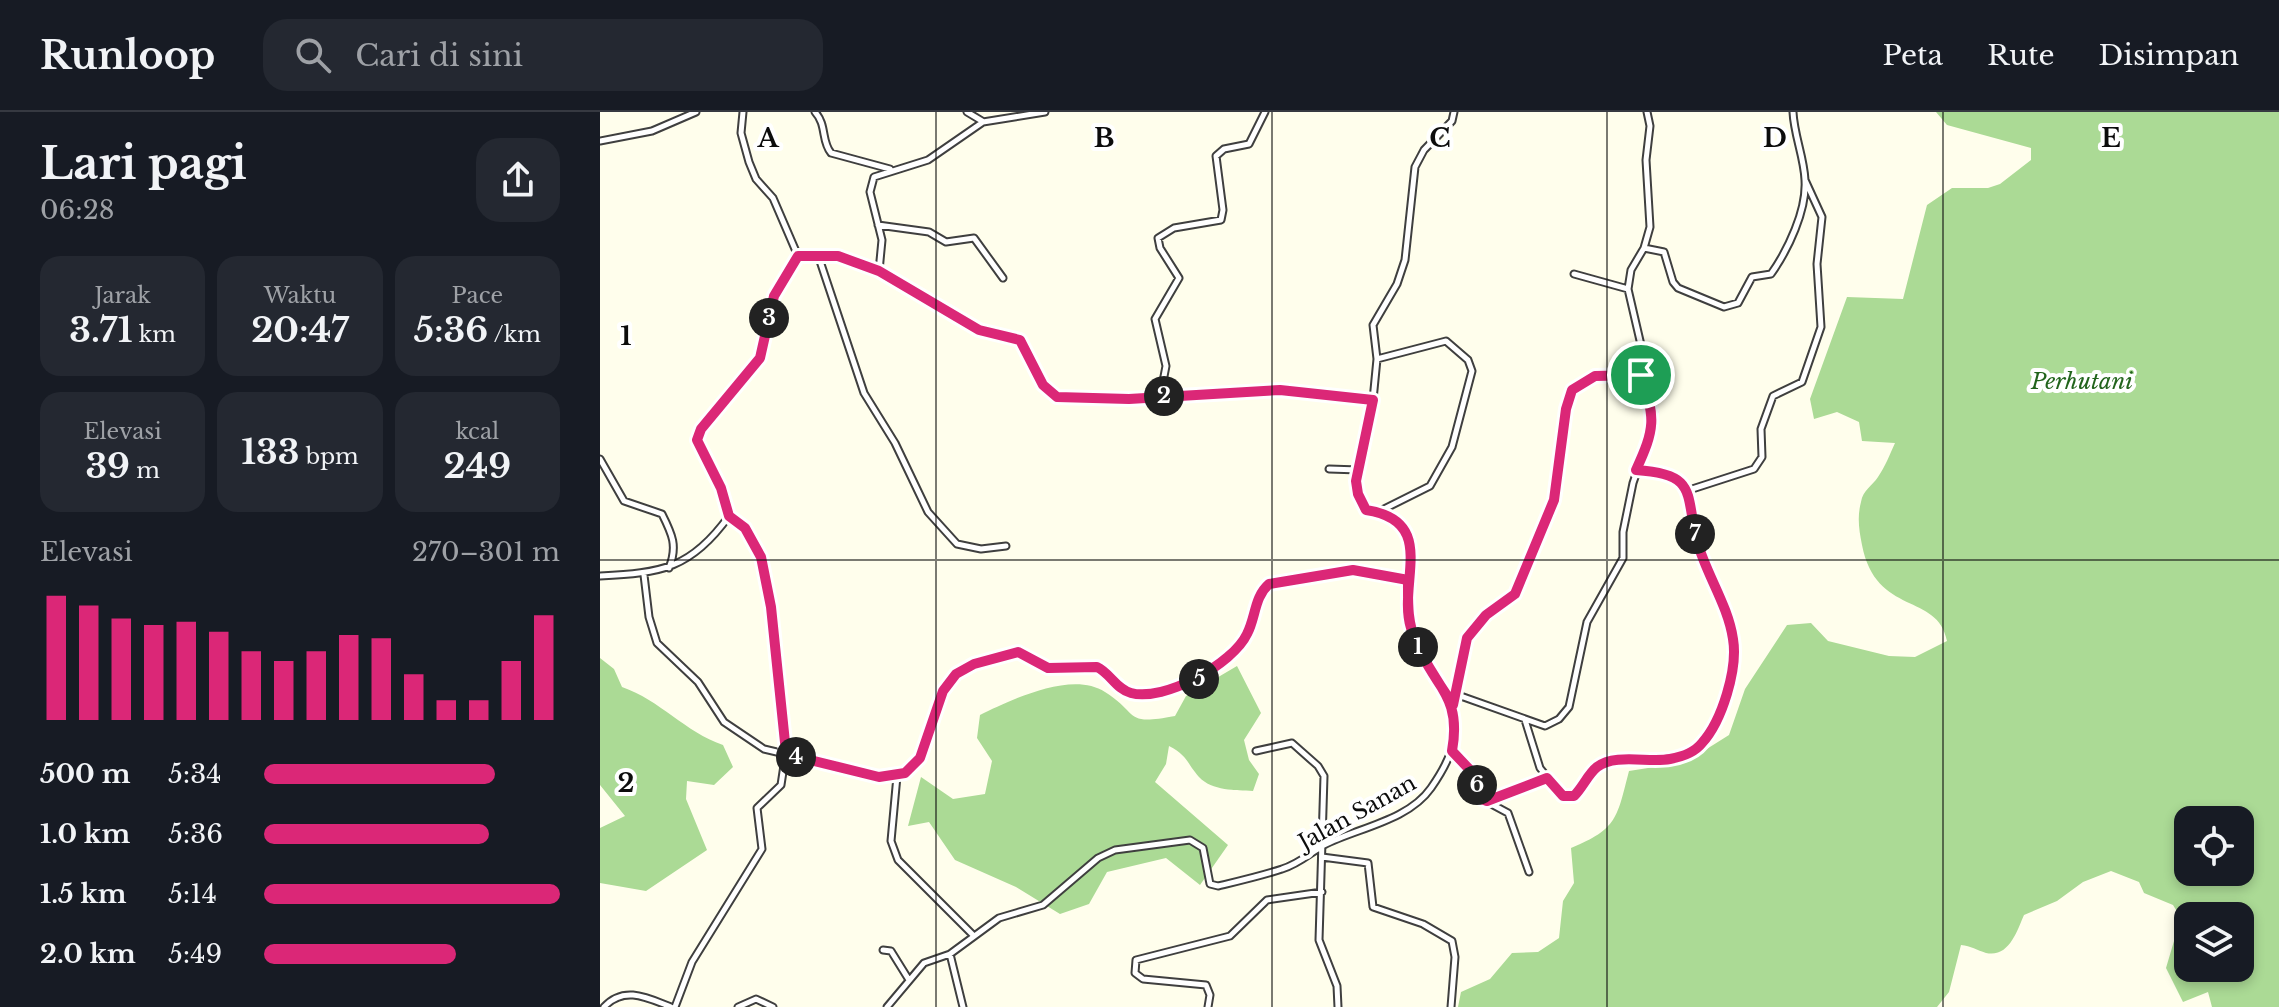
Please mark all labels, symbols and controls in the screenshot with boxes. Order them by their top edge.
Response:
search box [263,19,823,91]
text: Runloop [40,32,215,79]
icon: search [291,33,335,77]
text: Cari di sini [355,37,523,74]
text: Peta [1883,38,1943,73]
text: Rute [1987,38,2055,73]
text: Disimpan [2099,38,2239,73]
text: A [756,122,779,154]
text: B [1094,122,1114,154]
text: C [1429,122,1451,154]
text: D [1763,122,1787,154]
text: E [2101,122,2121,154]
text: Lari pagi [40,136,247,191]
button: share [476,138,560,222]
text: 06:28 [40,194,114,226]
text: Jarak [94,282,151,309]
text: Waktu [264,282,336,309]
text: Pace [452,282,503,309]
pin: 3 [749,298,789,338]
text: 3 [762,304,776,331]
text: 3.71 [69,309,133,351]
text: 20:47 [251,309,349,351]
text: 5:36 [414,309,488,351]
text: 1 [620,320,632,352]
text: km [133,321,176,348]
text: /km [488,321,541,348]
pin [1607,341,1675,409]
icon: arrive [1619,353,1663,397]
park label: Perhutani [2030,368,2133,395]
pin: 2 [1144,376,1184,416]
text: 2 [1157,382,1171,409]
text: Elevasi [84,418,162,445]
text: kcal [455,418,499,445]
text: 133 [241,431,299,473]
text: bpm [299,443,359,470]
text: 39 [85,445,130,487]
text: 249 [444,445,511,487]
text: m [130,457,160,484]
pin: 7 [1675,514,1715,554]
text: 7 [1689,520,1701,547]
text: Elevasi [40,536,133,568]
text: 270–301 m [412,536,560,568]
pin: 1 [1398,627,1438,667]
text: 1 [1413,633,1423,660]
pin: 5 [1179,659,1219,699]
text: 5 [1192,665,1206,692]
pin: 4 [776,737,816,777]
text: 4 [789,743,803,770]
text: 500 m [40,758,130,790]
text: 5:34 [168,758,221,790]
pin: 6 [1457,765,1497,805]
text: 2 [618,767,634,799]
street label: Jalan Sanan [1291,769,1421,857]
text: 6 [1470,771,1484,798]
map controls [2174,806,2254,982]
button: locate [2174,806,2254,886]
text: 1.0 km [40,818,130,850]
text: 5:36 [168,818,223,850]
text: 1.5 km [40,878,127,910]
text: 5:14 [168,878,217,910]
button: layers [2174,902,2254,982]
text: 2.0 km [40,938,136,970]
text: 5:49 [168,938,222,970]

